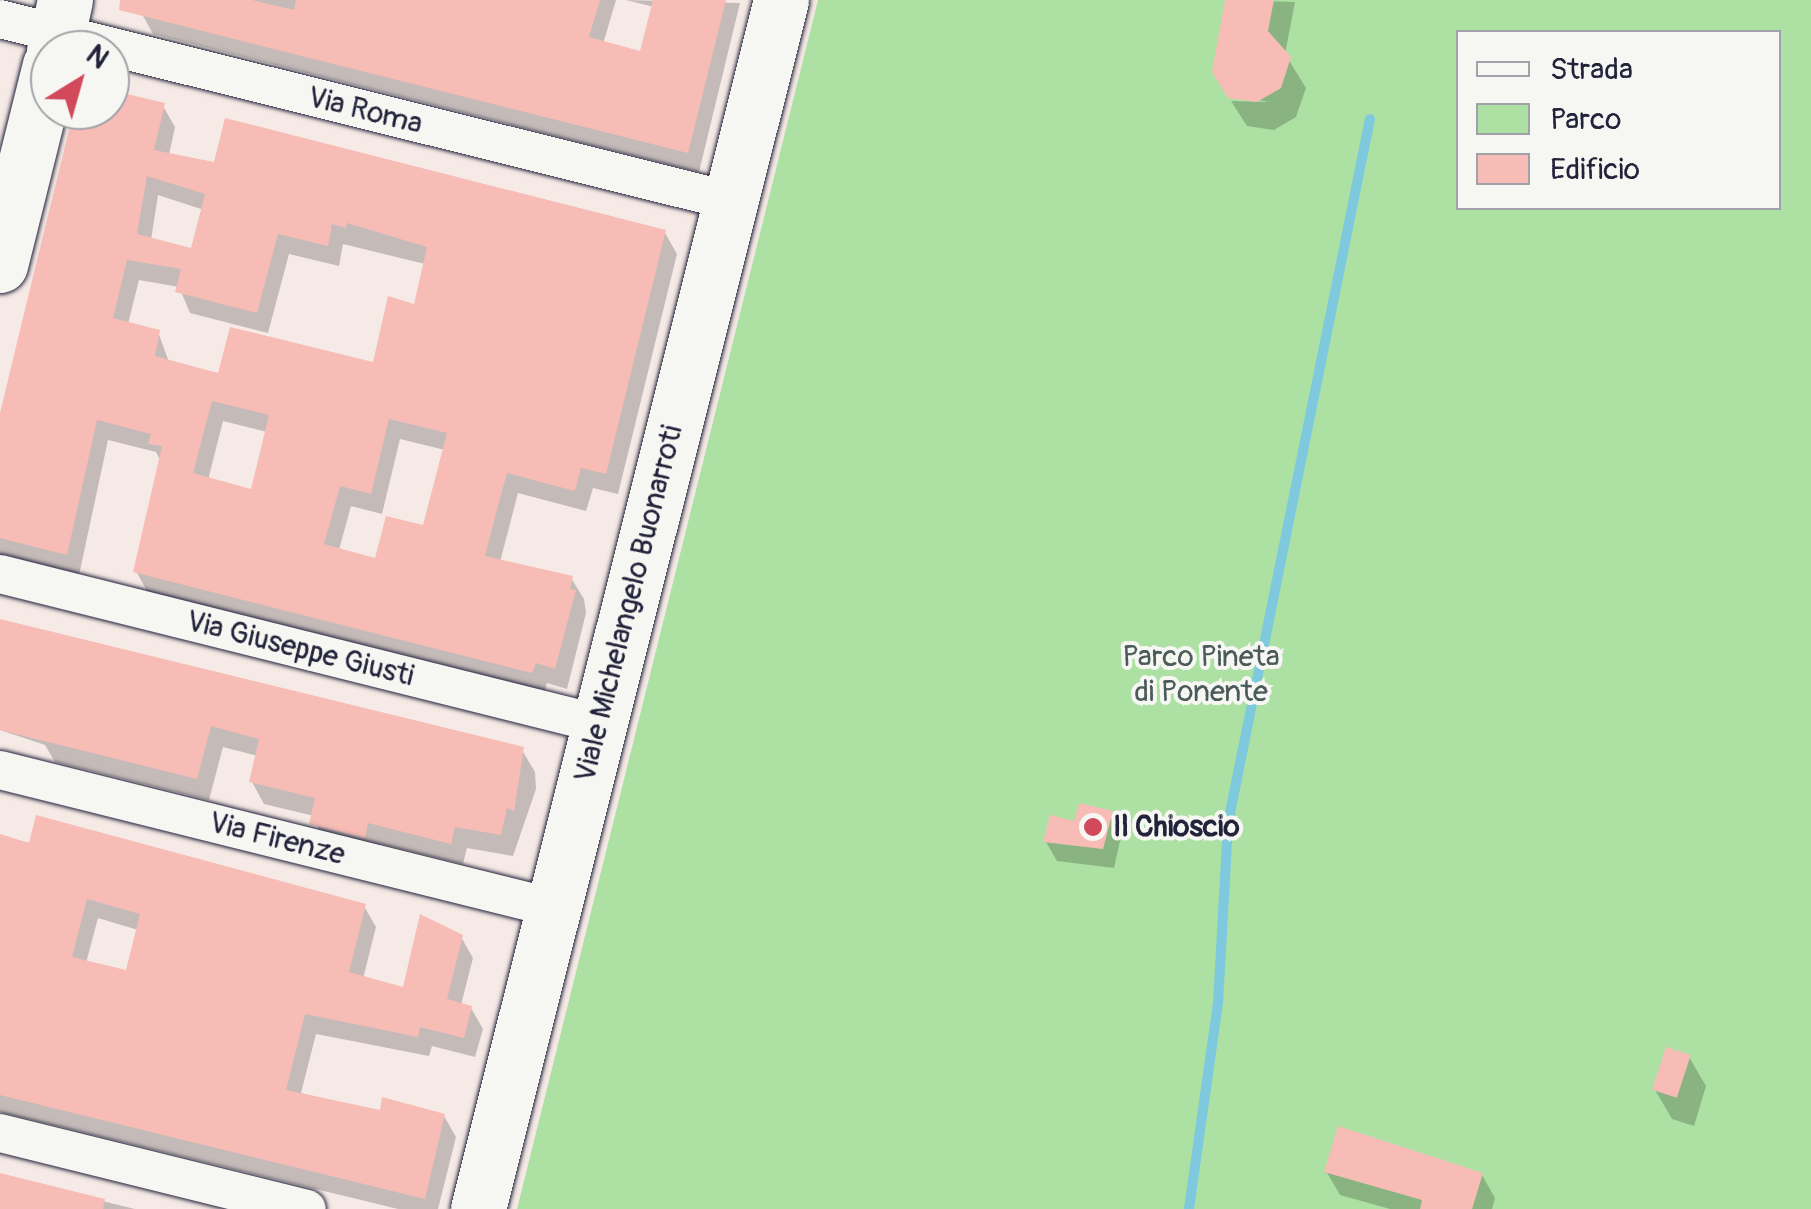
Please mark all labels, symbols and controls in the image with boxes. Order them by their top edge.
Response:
north arrow [30,30,130,130]
legend [1456,30,1781,210]
text: N [79,38,115,77]
text: Strada [1550,51,1633,88]
street label: Via Roma [304,79,426,143]
text: Parco [1550,101,1621,138]
text: Edificio [1550,151,1640,188]
street label: Viale Michelangelo Buonarroti [567,422,691,786]
street label: Via Giuseppe Giusti [183,603,417,695]
park label: Parco Pineta di Ponente [1122,639,1280,710]
street label: Via Firenze [205,805,349,873]
place label: Il Chioscio [1113,809,1240,845]
marker: Il Chioscio [1082,816,1104,838]

